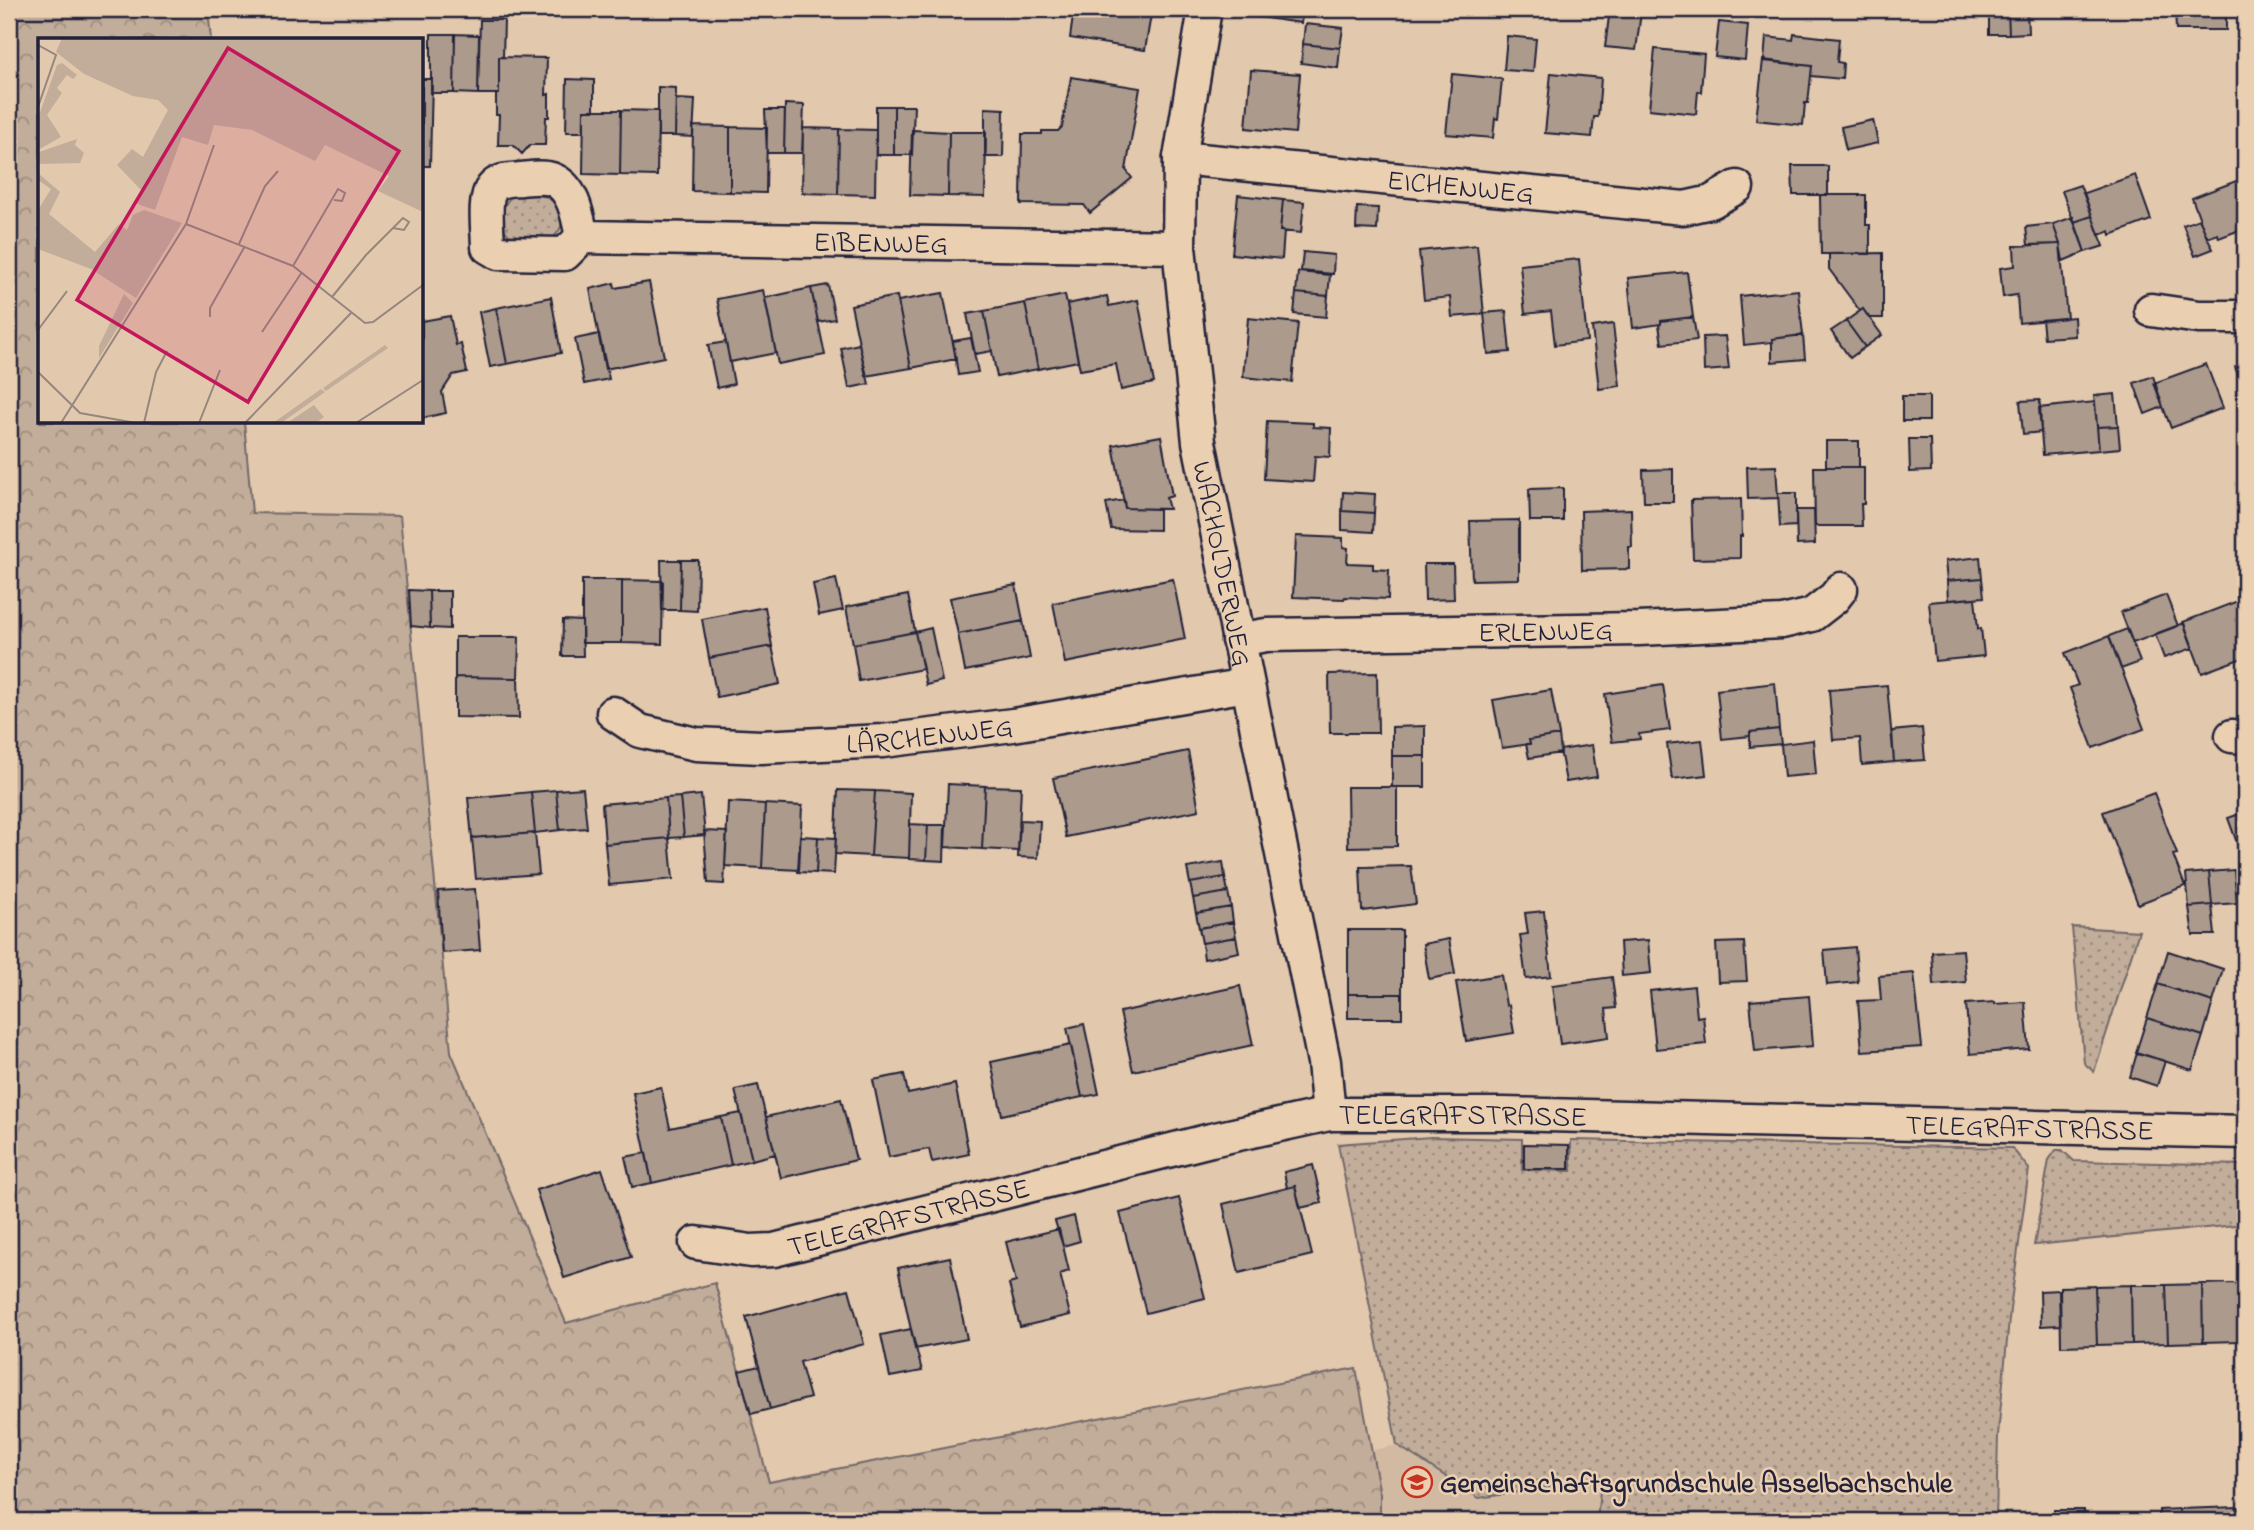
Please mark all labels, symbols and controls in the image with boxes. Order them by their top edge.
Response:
inset map [38,38,424,424]
street label: EICHENWEG [1385,162,1536,217]
street label: EIBENWEG [813,224,948,267]
street label: WACHOLDERWEG [1179,458,1261,670]
street label: ERLENWEG [1478,612,1613,656]
street label: LÄRCHENWEG [845,708,1015,767]
street label: TELEGRAFSTRASSE [1339,1097,1588,1140]
street label: TELEGRAFSTRASSE [1905,1107,2154,1154]
street label: TELEGRAFSTRASSE [784,1169,1035,1270]
school or university icon: Gemeinschaftsgrundschule Asselbachschule [1400,1465,1434,1499]
place label: Gemeinschaftsgrundschule Asselbachschule [1440,1465,1954,1507]

